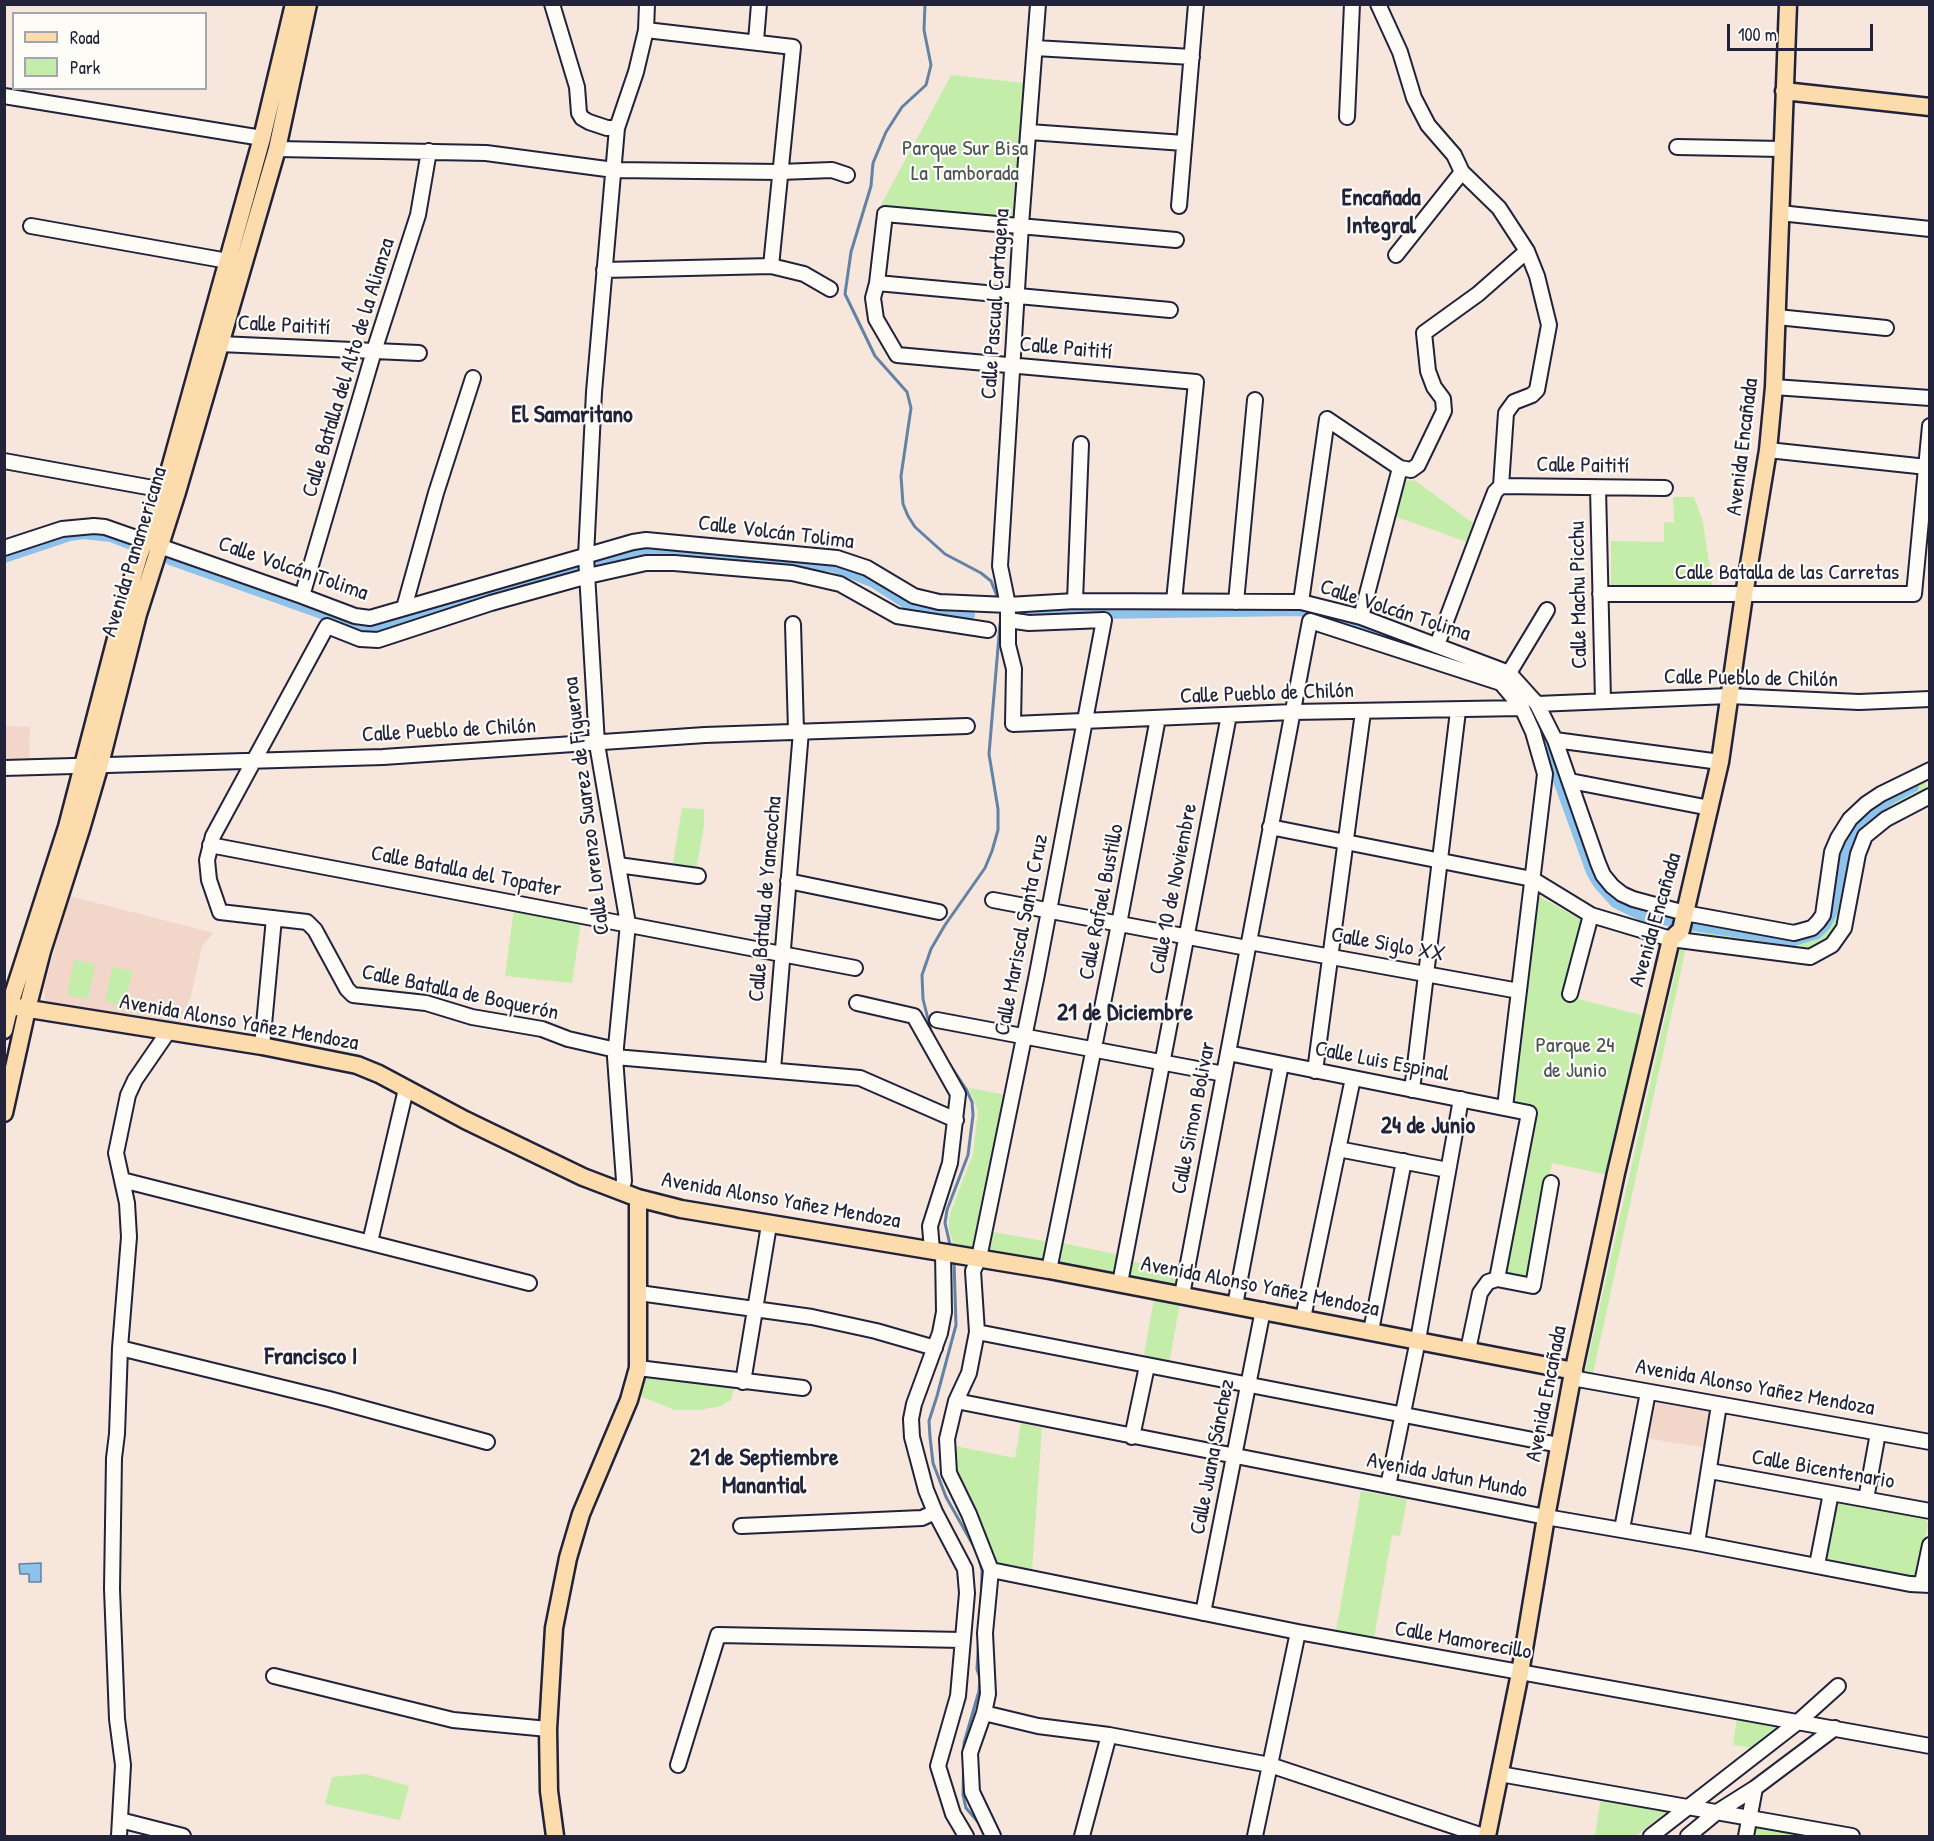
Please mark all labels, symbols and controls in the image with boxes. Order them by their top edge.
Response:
legend [12,12,207,90]
scale bar [1730,12,1876,50]
text: 100 m [1738,22,1777,47]
text: Road [70,25,100,50]
text: Park [70,55,100,80]
park label: Parque Sur Bisa La Tamborada [902,136,1028,188]
district label: Encañada Integral [1341,185,1421,241]
street label: Calle Pascual Cartagena [976,208,1016,400]
street label: Calle Batalla del Alto de la Alianza [297,235,401,501]
street label: Calle Paitití [237,310,331,342]
street label: Calle Paitití [1018,332,1114,366]
street label: Avenida Encañada [1721,377,1765,517]
district label: El Samaritano [511,402,633,430]
street label: Calle Paitití [1536,452,1630,480]
street label: Avenida Panamericana [97,464,173,640]
street label: Calle Volcán Tolima [697,510,855,556]
street label: Calle Machu Picchu [1565,521,1593,669]
street label: Calle Volcán Tolima [215,531,371,607]
street label: Calle Batalla de las Carretas [1675,560,1899,586]
street label: Calle Volcán Tolima [1316,574,1474,648]
street label: Calle Pueblo de Chilón [1664,664,1838,694]
street label: Calle Lorenzo Suarez de Figueroa [558,676,616,936]
street label: Calle Pueblo de Chilón [1179,678,1355,710]
street label: Calle Pueblo de Chilón [361,713,537,749]
street label: Calle Batalla de Yanacocha [744,795,788,1003]
street label: Calle 10 de Noviembre [1144,801,1204,977]
street label: Calle Rafael Bustillo [1074,822,1130,982]
street label: Calle Mariscal Santa Cruz [990,832,1054,1038]
street label: Calle Batalla del Topater [369,841,563,903]
street label: Avenida Encañada [1624,850,1688,990]
street label: Calle Siglo XX [1329,922,1447,968]
street label: Calle Batalla de Boquerón [359,959,561,1027]
street label: Avenida Alonso Yañez Mendoza [118,989,360,1057]
district label: 21 de Diciembre [1057,1000,1193,1028]
park label: Parque 24 de Junio [1535,1033,1615,1084]
street label: Calle Luis Espinal [1313,1036,1451,1088]
street label: Calle Simon Bolivar [1166,1040,1222,1196]
district label: 24 de Junio [1381,1113,1475,1141]
street label: Avenida Alonso Yañez Mendoza [660,1167,902,1235]
street label: Avenida Alonso Yañez Mendoza [1139,1251,1381,1323]
street label: Avenida Encañada [1521,1324,1573,1464]
district label: Francisco I [265,1344,357,1372]
street label: Avenida Alonso Yañez Mendoza [1634,1354,1876,1422]
street label: Calle Juana Sánchez [1185,1377,1241,1537]
street label: Calle Bicentenario [1750,1444,1896,1496]
district label: 21 de Septiembre Manantial [690,1445,838,1501]
street label: Avenida Jatun Mundo [1365,1448,1529,1504]
street label: Calle Mamorecillo [1392,1616,1534,1666]

